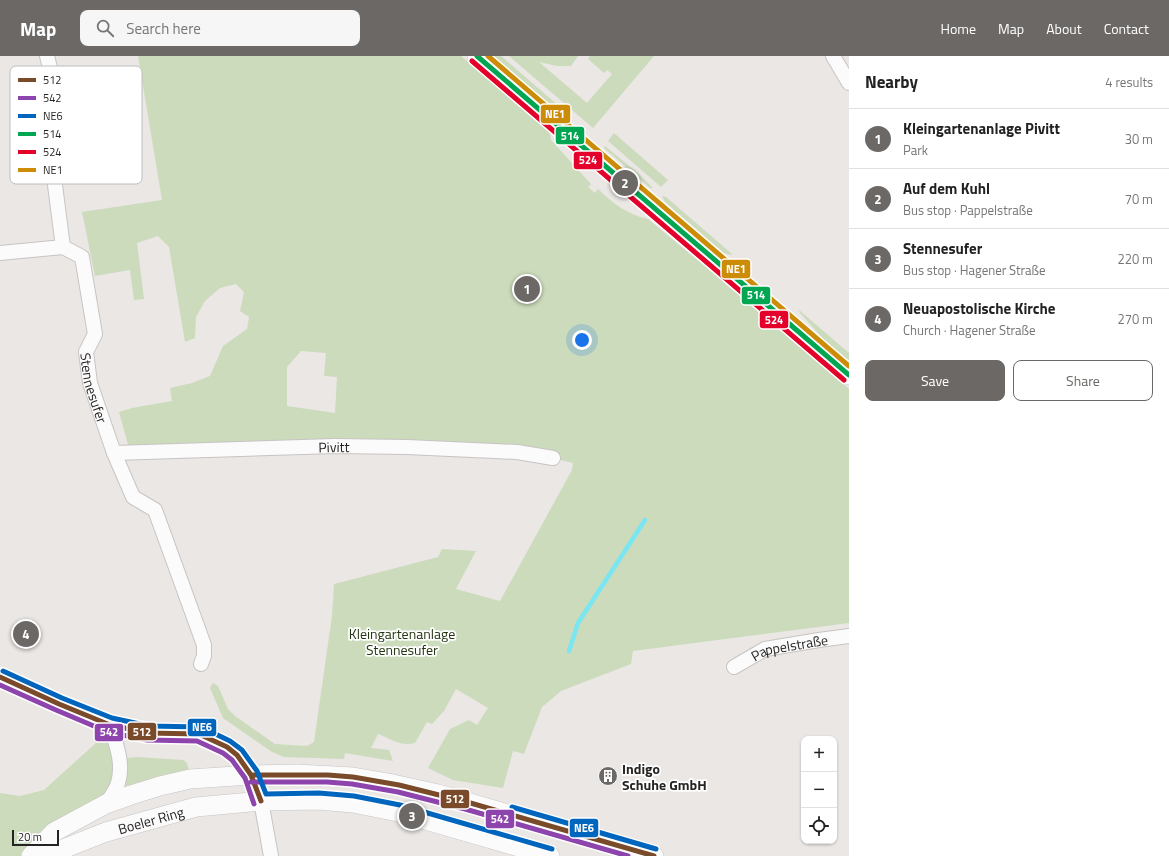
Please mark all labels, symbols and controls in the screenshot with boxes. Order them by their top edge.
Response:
search box [80,10,360,46]
text: Map [20,14,56,43]
icon: search [94,17,116,39]
text: Search here [126,17,201,40]
text: Home [941,18,976,39]
text: Map [998,18,1024,39]
text: About [1046,18,1082,39]
text: Contact [1104,18,1149,39]
legend [10,66,142,184]
text: Nearby [865,69,918,95]
text: 512 [43,72,61,88]
text: 4 results [1105,72,1153,92]
text: 542 [43,90,61,106]
line badge: NE1 [540,104,571,124]
text: NE1 [545,106,565,122]
text: NE6 [43,108,63,124]
text: Kleingartenanlage Pivitt [903,117,1060,140]
text: 514 [43,126,61,142]
line badge: 514 [555,126,585,145]
text: 514 [561,128,579,144]
text: 1 [874,129,882,149]
text: 30 m [1125,129,1153,149]
text: Park [903,140,928,160]
text: 524 [43,144,61,160]
line badge: 524 [573,151,603,170]
text: 524 [579,152,597,168]
text: NE1 [43,162,63,178]
pin: 2 [612,168,638,198]
text: Auf dem Kuhl [903,177,990,200]
text: 2 [874,189,882,209]
text: 70 m [1125,189,1153,209]
text: Bus stop · Pappelstraße [903,200,1033,220]
text: Stennesufer [903,237,982,260]
text: 3 [874,249,882,269]
text: 220 m [1117,249,1153,269]
line badge: NE1 [721,259,751,279]
text: Bus stop · Hagener Straße [903,260,1046,280]
text: NE1 [726,261,746,277]
pin: 1 [514,274,540,304]
line badge: 514 [741,286,771,305]
text: 514 [747,287,765,303]
text: Neuapostolische Kirche [903,297,1056,320]
text: 4 [874,309,882,329]
text: 270 m [1117,309,1153,329]
line badge: 524 [759,310,789,329]
text: 524 [765,312,783,328]
text: Church · Hagener Straße [903,320,1035,340]
your location [572,330,592,350]
street label: Stennesufer [76,351,113,426]
button: Save [865,360,1005,401]
button: Share [1013,360,1153,401]
street label: Pivitt [318,435,350,457]
pin: 4 [13,619,39,649]
park label: Kleingartenanlage Stennesufer [349,623,455,660]
street label: Pappelstraße [747,628,829,666]
line badge: NE6 [187,718,217,737]
text: NE6 [192,719,212,735]
line badge: 512 [127,722,157,741]
line badge: 542 [94,723,124,742]
text: 542 [100,724,118,740]
text: 512 [133,724,151,740]
map controls [801,736,837,844]
button: + [801,736,837,772]
place label: Indigo Schuhe GmbH [622,758,707,795]
building icon: Indigo Schuhe GmbH [597,765,619,787]
button: − [801,772,837,808]
line badge: 512 [440,789,470,809]
text: 512 [446,791,464,807]
street label: Boeler Ring [115,800,186,839]
pin: 3 [399,801,425,831]
button: locate [801,808,837,844]
line badge: 542 [485,809,515,829]
text: 542 [491,811,509,827]
line badge: NE6 [569,818,599,838]
text: NE6 [574,820,594,836]
scale bar [12,828,59,847]
text: 20 m [18,829,42,845]

